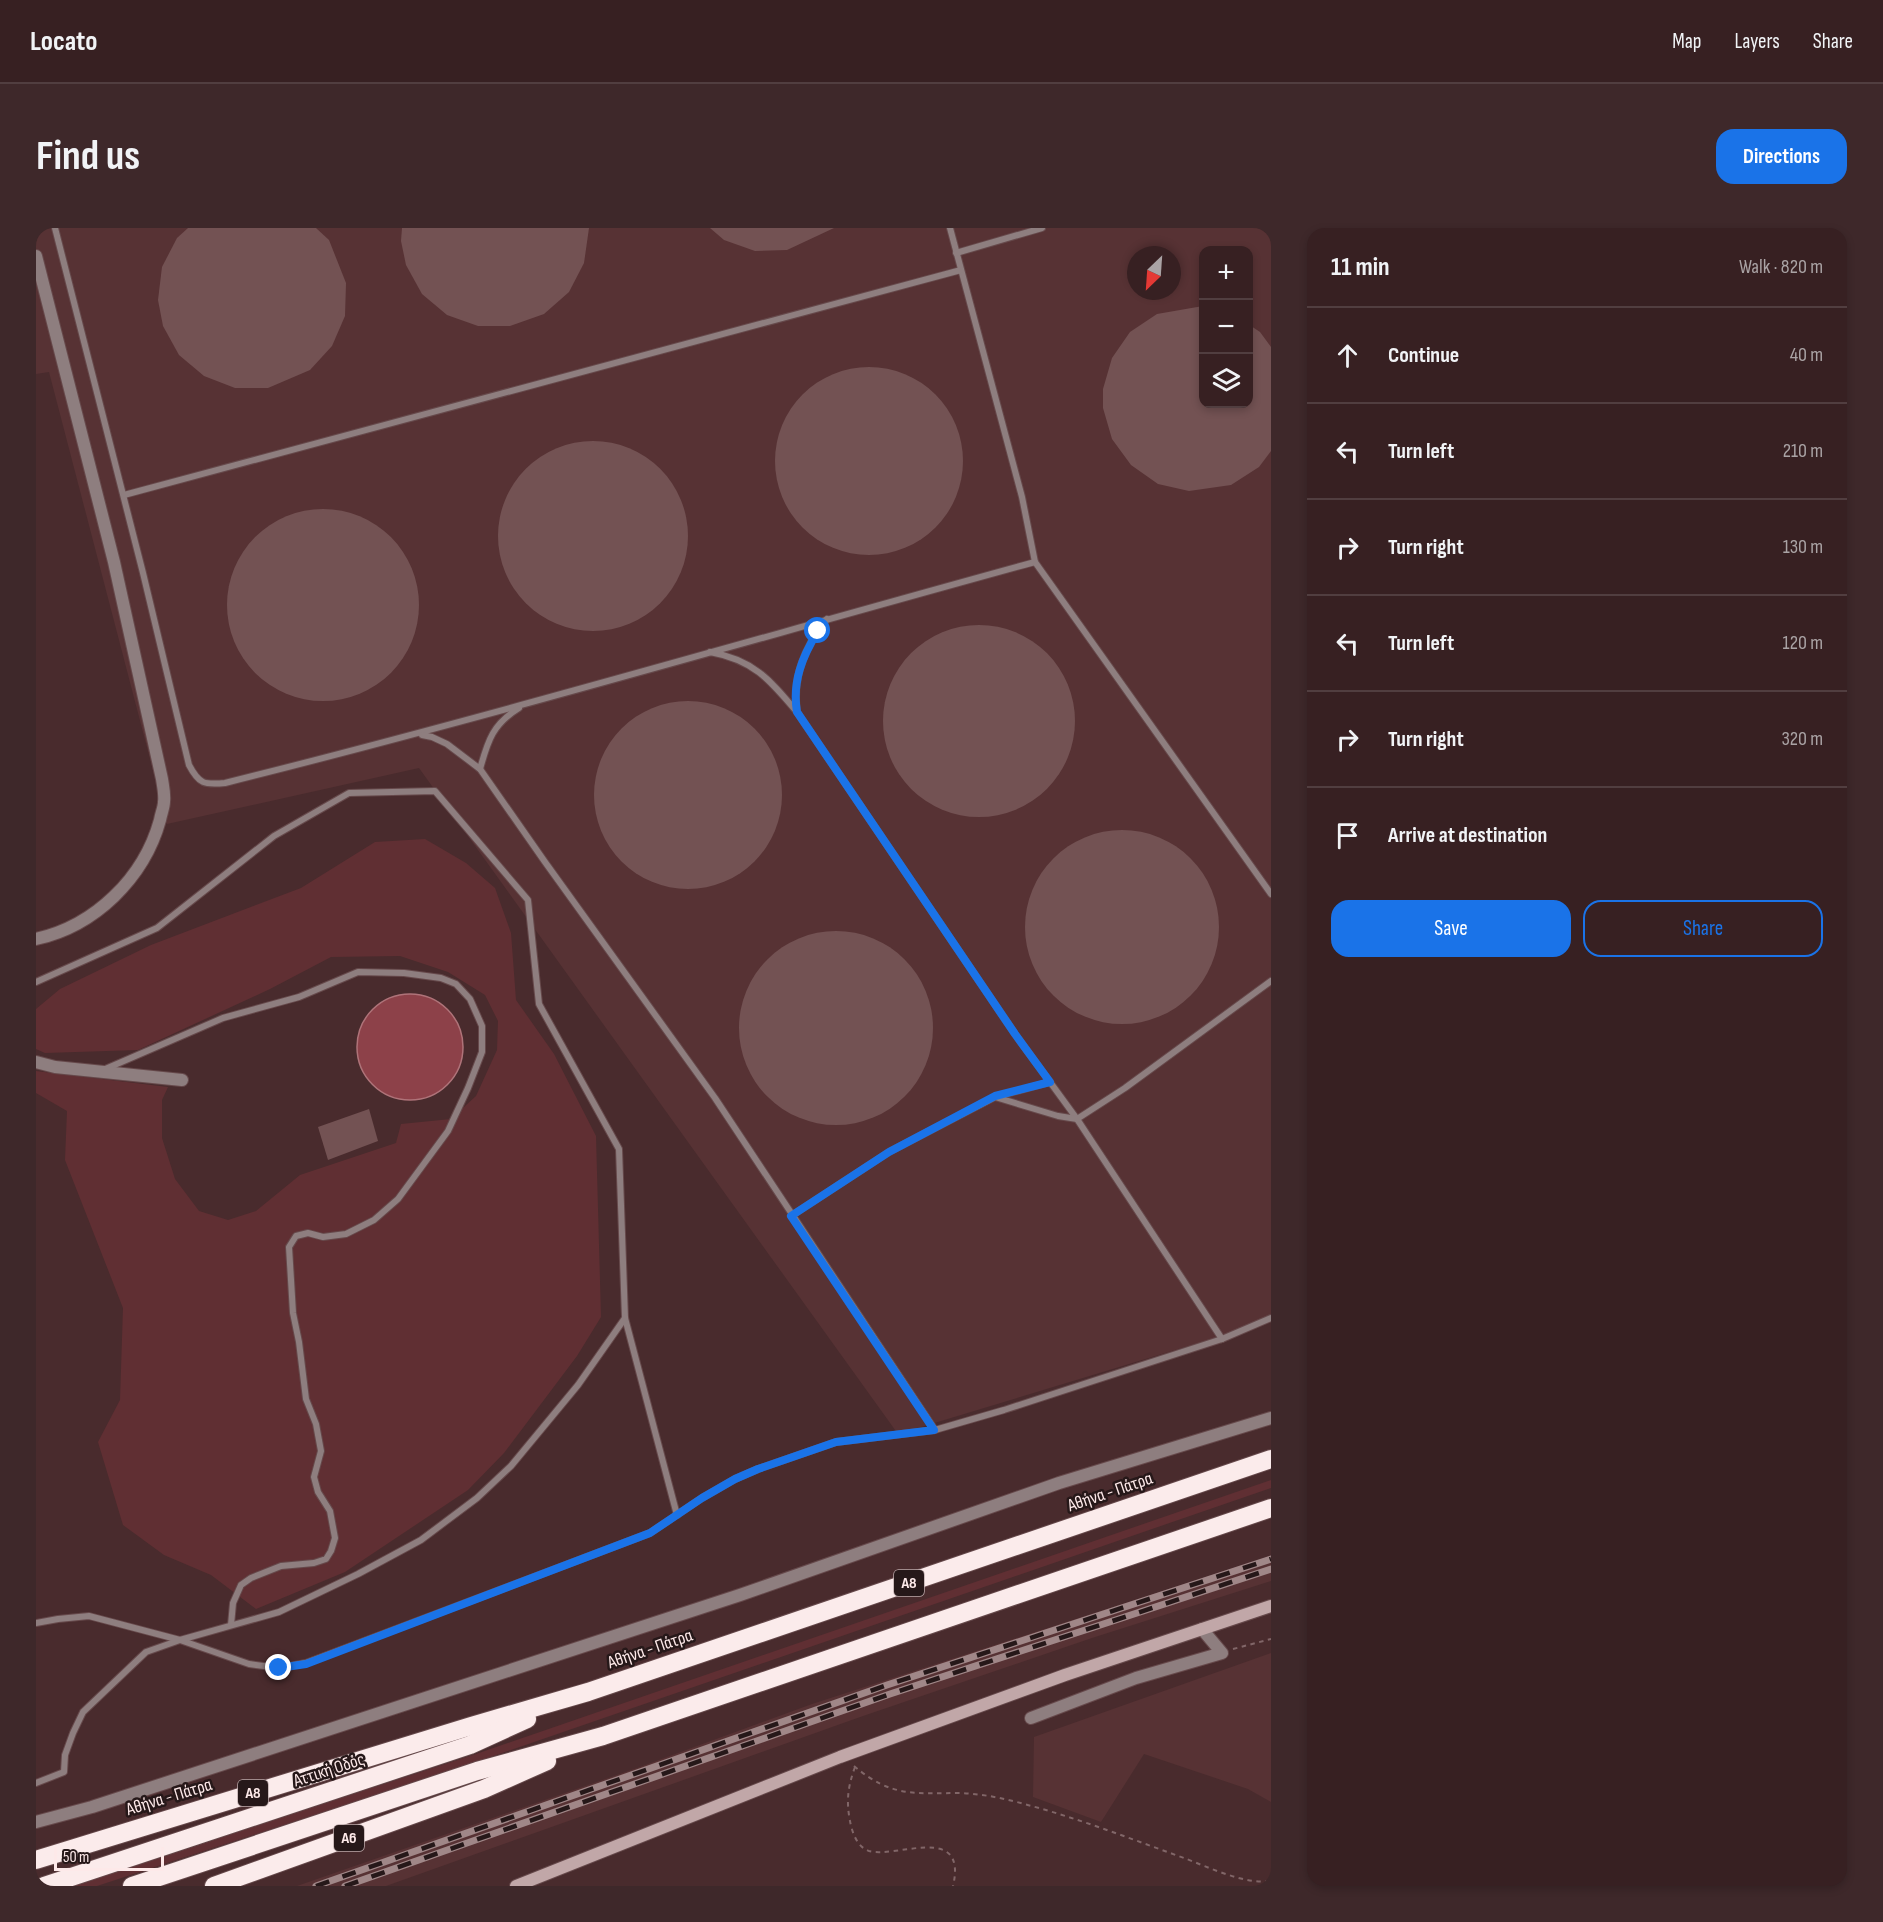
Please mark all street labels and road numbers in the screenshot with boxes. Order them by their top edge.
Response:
street label: Αθήνα - Πάτρα [1064,1468,1156,1517]
road number: Α8 [894,1570,924,1596]
street label: Αθήνα - Πάτρα [604,1625,696,1674]
street label: Αττική Οδός [290,1749,367,1792]
street label: Αθήνα - Πάτρα [123,1774,215,1820]
road number: Α8 [238,1780,268,1806]
road number: Α6 [334,1825,364,1851]

